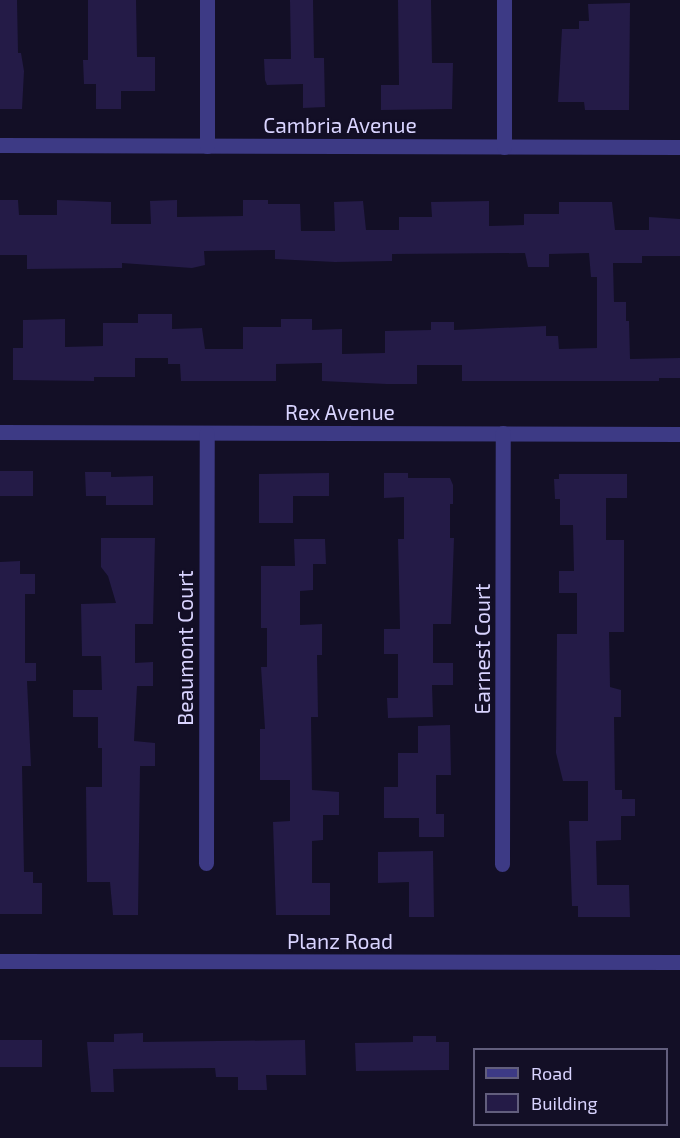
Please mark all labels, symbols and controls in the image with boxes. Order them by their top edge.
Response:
street label: Cambria Avenue [263,112,417,138]
street label: Rex Avenue [285,399,395,425]
street label: Beaumont Court [172,570,198,726]
street label: Earnest Court [469,584,495,714]
street label: Planz Road [287,928,393,954]
legend [473,1048,668,1126]
text: Road [531,1062,572,1084]
text: Building [531,1092,598,1114]

